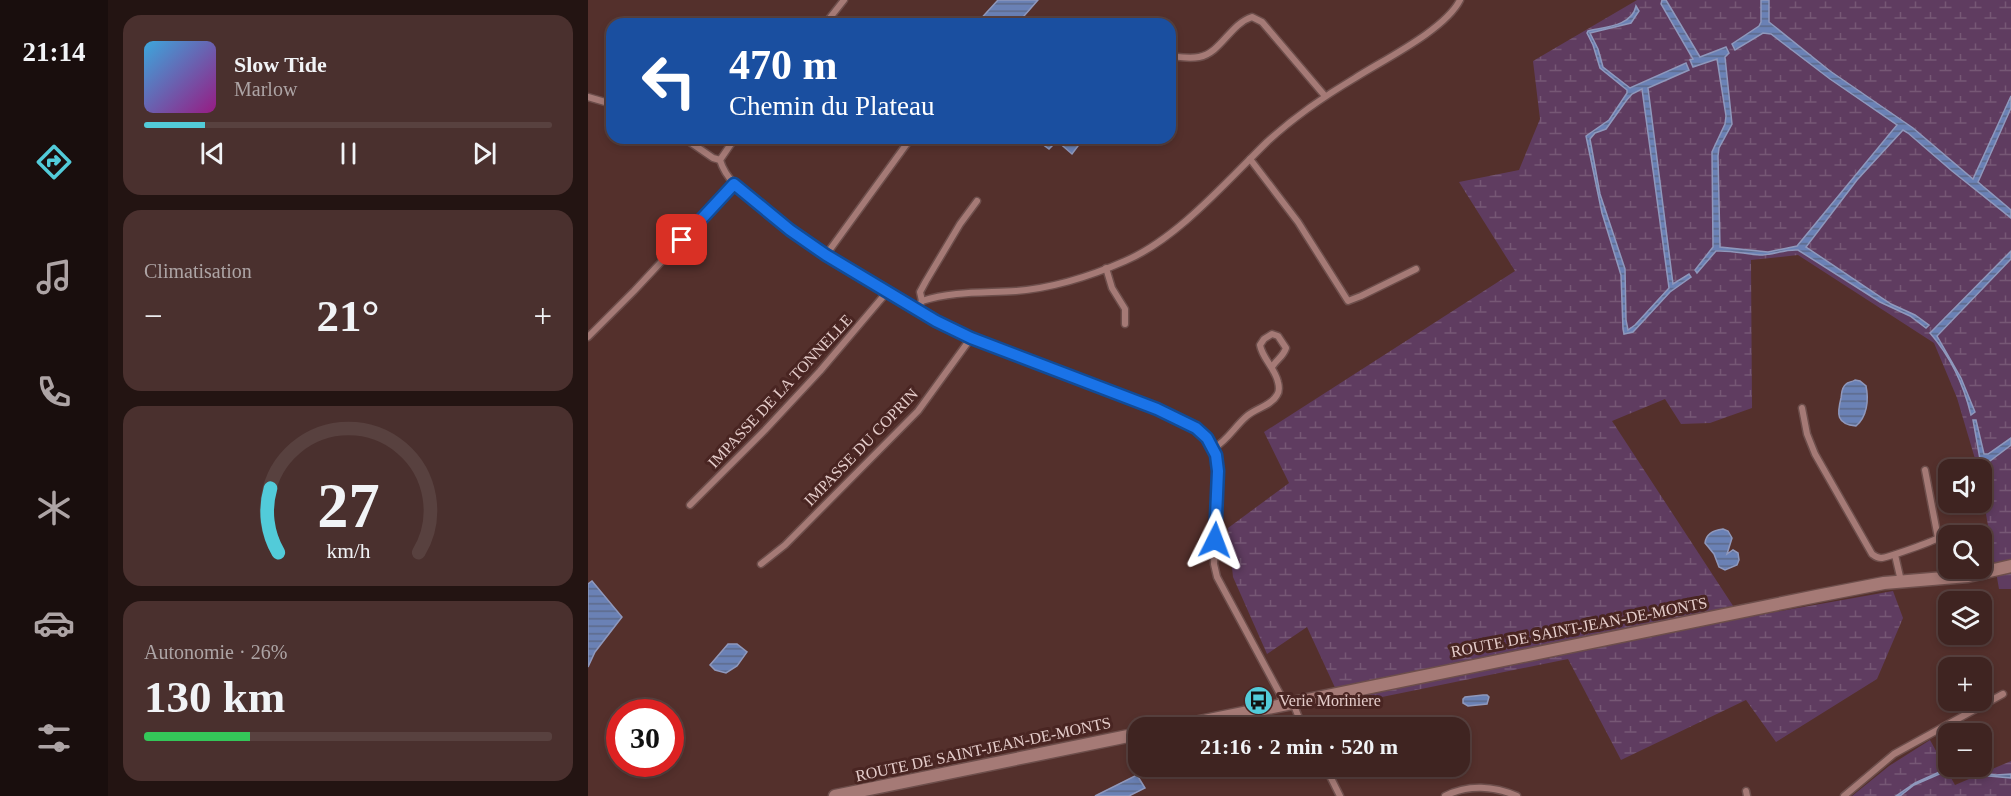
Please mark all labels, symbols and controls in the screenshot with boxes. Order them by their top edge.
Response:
text: 21:14 [23,37,86,67]
icon: left [630,42,708,120]
text: 470 m [729,42,838,88]
text: Slow Tide [234,52,327,77]
text: Marlow [234,78,297,100]
text: Chemin du Plateau [729,91,934,121]
icon: previous [196,137,229,170]
icon: pause [332,137,365,170]
icon: next [468,137,501,170]
icon: directions [33,141,75,183]
pin [656,214,707,265]
icon: arrive [665,223,698,256]
icon: music [33,256,75,298]
text: Climatisation [144,260,252,282]
text: 21° [317,291,380,341]
text: − [144,298,163,334]
text: + [533,298,552,334]
street label: IMPASSE DE LA TONNELLE [705,311,855,471]
icon: phone [33,371,75,413]
street label: IMPASSE DU COPRIN [801,385,922,509]
map controls [1938,459,1992,777]
button: sound [1938,459,1992,513]
text: 27 [317,471,379,540]
icon: climate [33,487,75,529]
position arrow [1183,508,1247,572]
button: search [1938,525,1992,579]
text: km/h [326,539,370,563]
button: layers [1938,591,1992,645]
street label: ROUTE DE SAINT-JEAN-DE-MONTS [1449,594,1709,660]
icon: car [33,602,75,644]
text: Autonomie · 26% [144,641,287,663]
button: + [1938,657,1992,711]
text: 130 km [144,672,285,722]
bus stop icon: Verie Moriniere [1242,684,1274,716]
place label: Verie Moriniere [1279,692,1381,709]
speed limit sign: 30 [606,699,684,777]
street label: ROUTE DE SAINT-JEAN-DE-MONTS [854,714,1112,784]
icon: filters [33,717,75,759]
button: − [1938,723,1992,777]
text: 21:16 · 2 min · 520 m [1200,734,1398,759]

